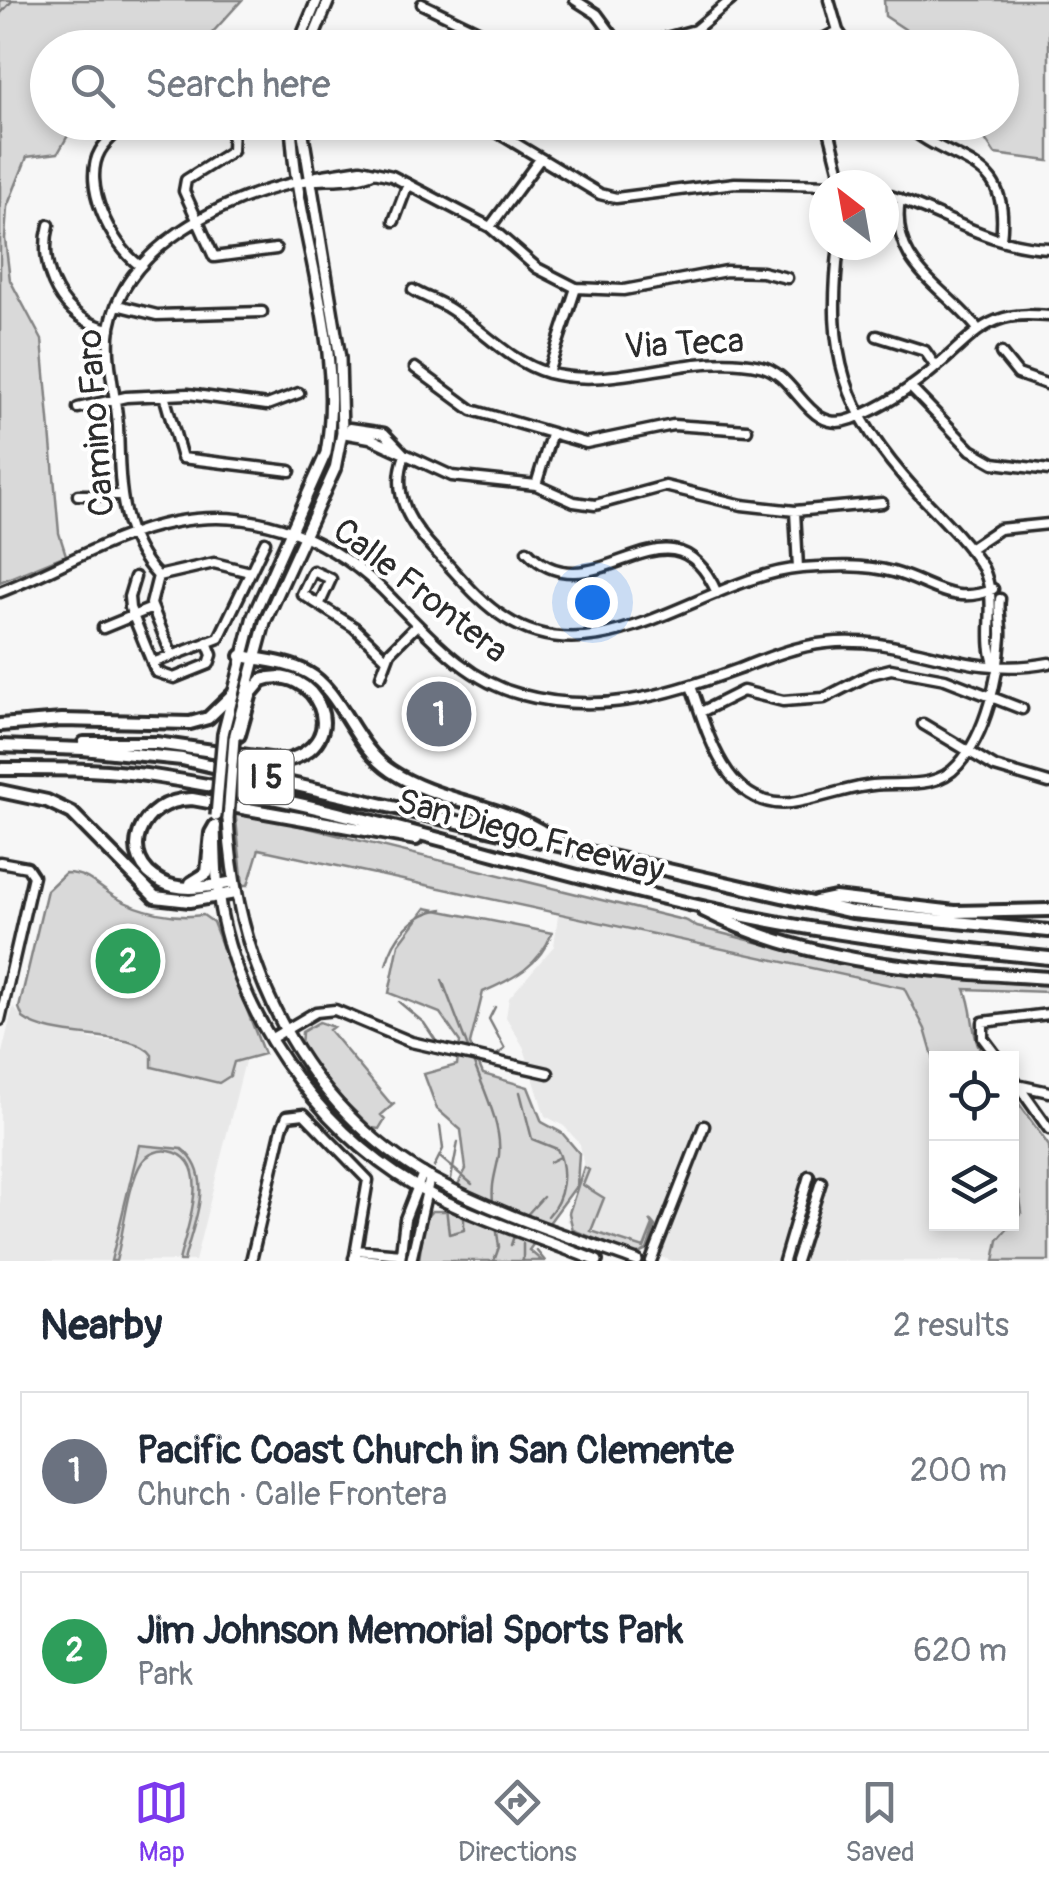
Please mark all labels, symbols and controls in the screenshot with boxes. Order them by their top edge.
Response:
search box [30,30,1019,140]
icon: search [65,58,120,113]
text: Search here [145,61,331,109]
north arrow [809,170,899,260]
street label: Via Teca [623,319,745,369]
street label: Camino Faro [68,328,124,518]
street label: Calle Frontera [324,509,517,673]
your location [567,577,618,628]
pin: 1 [406,676,472,752]
road number: I 5 [238,750,294,804]
street label: San Diego Freeway [392,779,669,893]
pin: 2 [96,924,160,998]
map controls [929,1051,1019,1231]
button: locate [929,1051,1019,1141]
button: layers [929,1141,1019,1231]
text: Nearby [40,1300,162,1352]
text: 2 results [893,1306,1009,1346]
text: Pacific Coast Church in San Clemente [137,1427,734,1475]
text: 1 [68,1451,81,1491]
text: 200 m [910,1451,1007,1491]
text: Church · Calle Frontera [137,1475,447,1515]
text: Jim Johnson Memorial Sports Park [137,1607,683,1655]
text: 2 [66,1631,83,1671]
text: 620 m [913,1631,1007,1671]
text: Park [137,1655,193,1695]
tab: Map [134,1775,189,1870]
tab: Directions [458,1775,577,1870]
tab: Saved [845,1775,915,1870]

